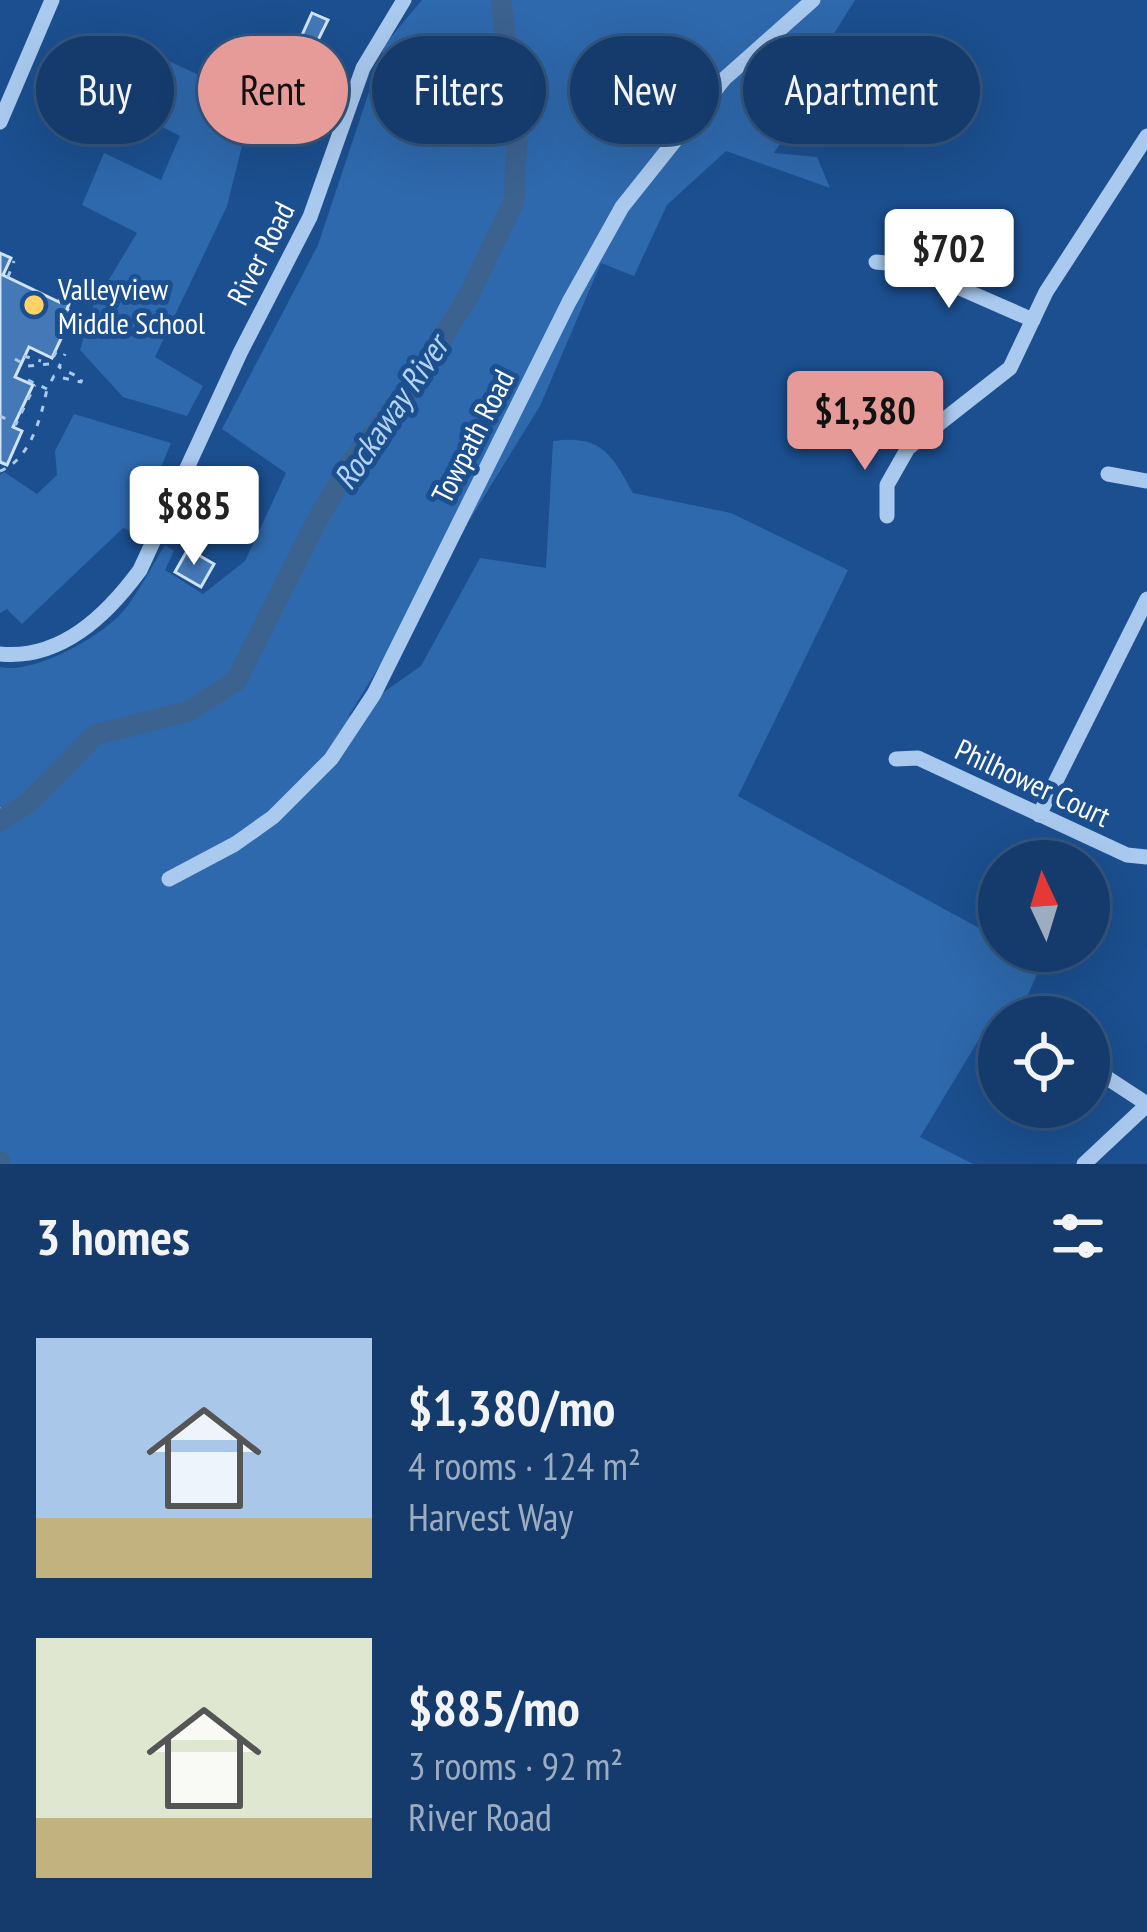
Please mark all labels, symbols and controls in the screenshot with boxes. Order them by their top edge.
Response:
chip: Buy [36,36,174,144]
chip: Rent [198,36,348,144]
chip: Filters [372,36,546,144]
chip: New [570,36,719,144]
chip: Apartment [743,36,980,144]
street label: River Road [217,195,303,311]
pin: $702 [878,209,1020,311]
text: $702 [912,222,986,273]
place label: Valleyview Middle School [57,269,205,342]
marker: Valleyview Middle School [21,292,47,318]
water label: Rockaway River [323,324,459,497]
street label: Towpath Road [422,363,522,509]
pin: $1,380 [767,371,963,473]
text: $1,380 [814,384,916,435]
pin: $885 [123,466,265,568]
text: $885 [157,479,231,530]
street label: Philhower Court [949,729,1117,835]
north arrow [978,840,1110,972]
map controls [978,840,1110,1128]
button: locate [978,996,1110,1128]
text: 3 homes [36,1203,190,1269]
icon: filters [1045,1203,1111,1269]
text: $1,380/mo [408,1374,615,1440]
icon: home [132,1386,276,1530]
text: 4 rooms · 124 m² [408,1440,641,1491]
text: Harvest Way [408,1491,573,1542]
text: $885/mo [408,1674,580,1740]
icon: home [132,1686,276,1830]
text: 3 rooms · 92 m² [408,1740,623,1791]
text: River Road [408,1791,552,1842]

